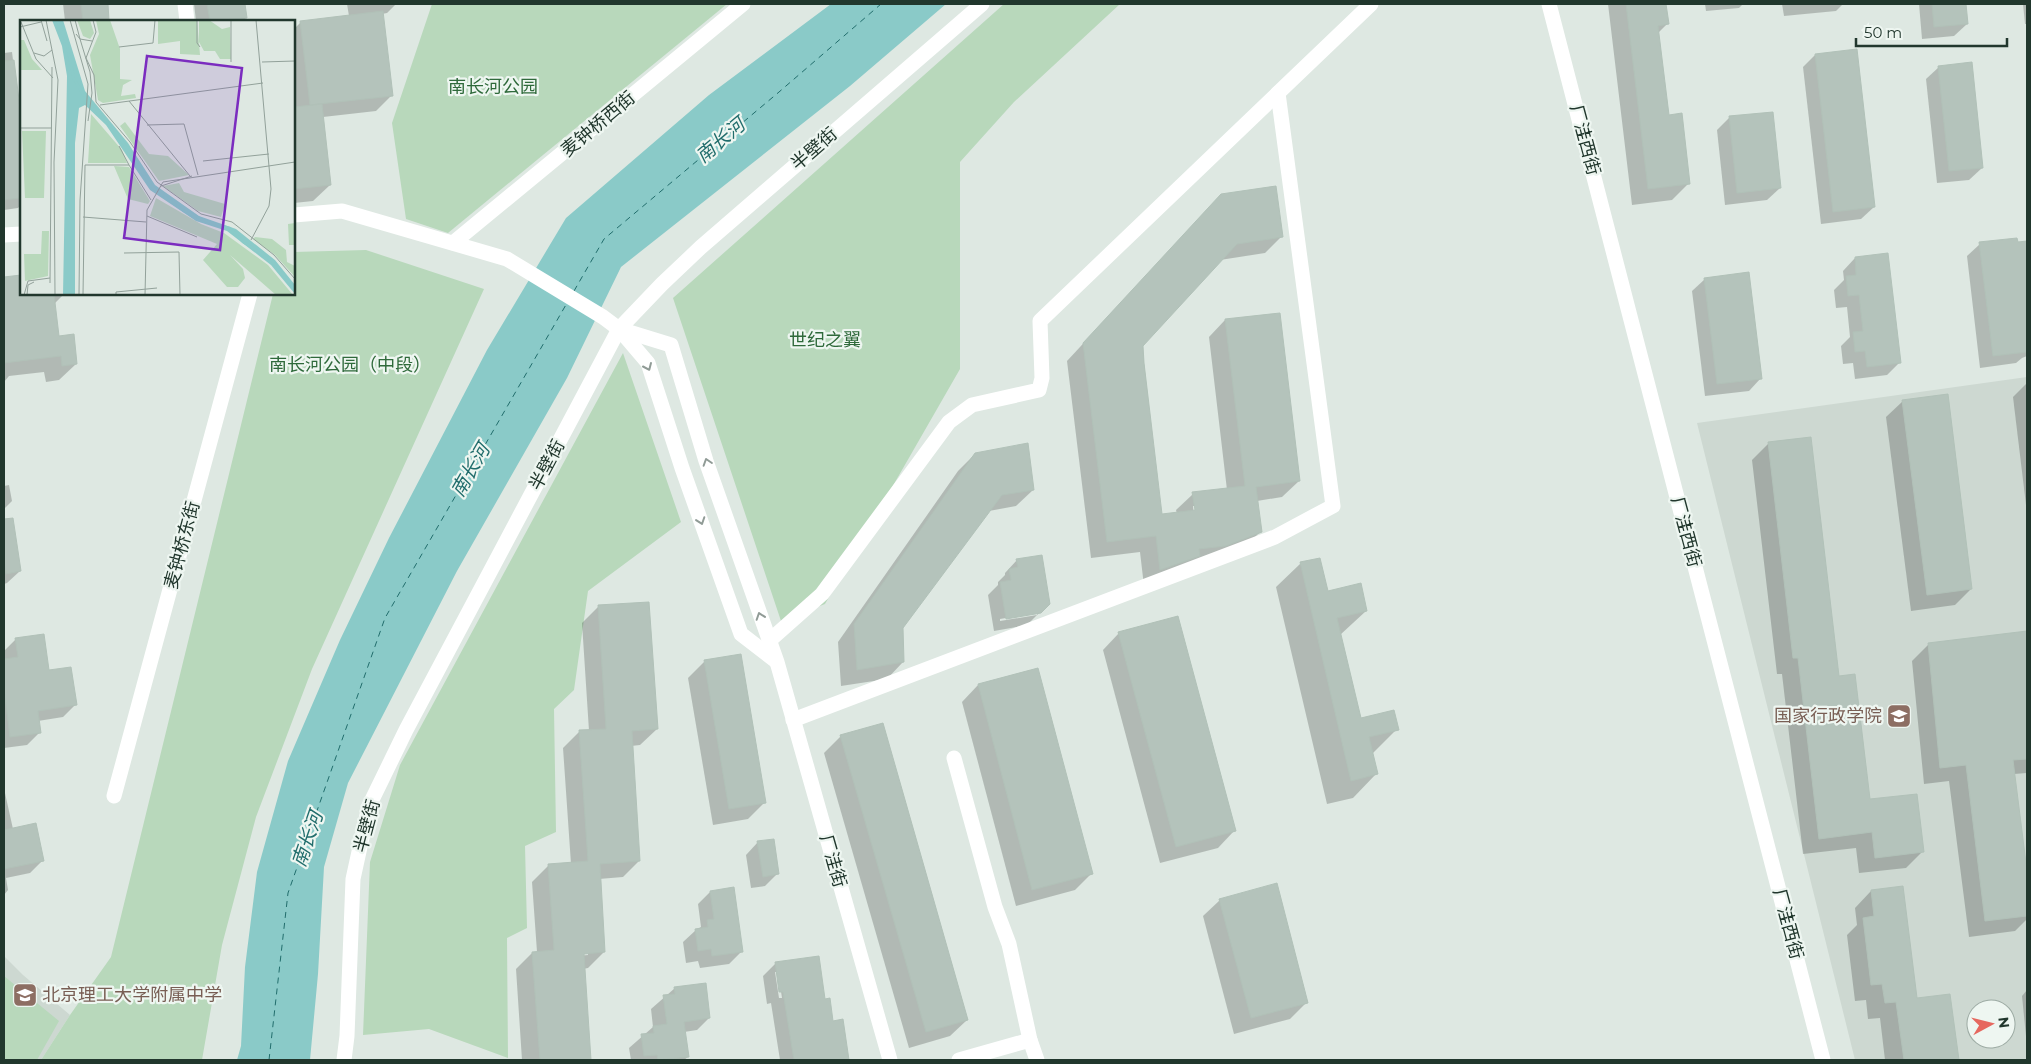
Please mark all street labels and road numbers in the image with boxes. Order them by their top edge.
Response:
street label: 麦钟桥西街 [556,87,640,161]
street label: 厂洼西街 [1565,102,1605,178]
street label: 半壁街 [786,123,842,175]
street label: 半壁街 [525,436,569,494]
street label: 厂洼西街 [1666,494,1706,570]
street label: 麦钟桥东街 [160,499,204,591]
street label: 半壁街 [349,797,385,855]
street label: 厂洼街 [815,832,851,890]
street label: 厂洼西街 [1768,886,1808,962]

